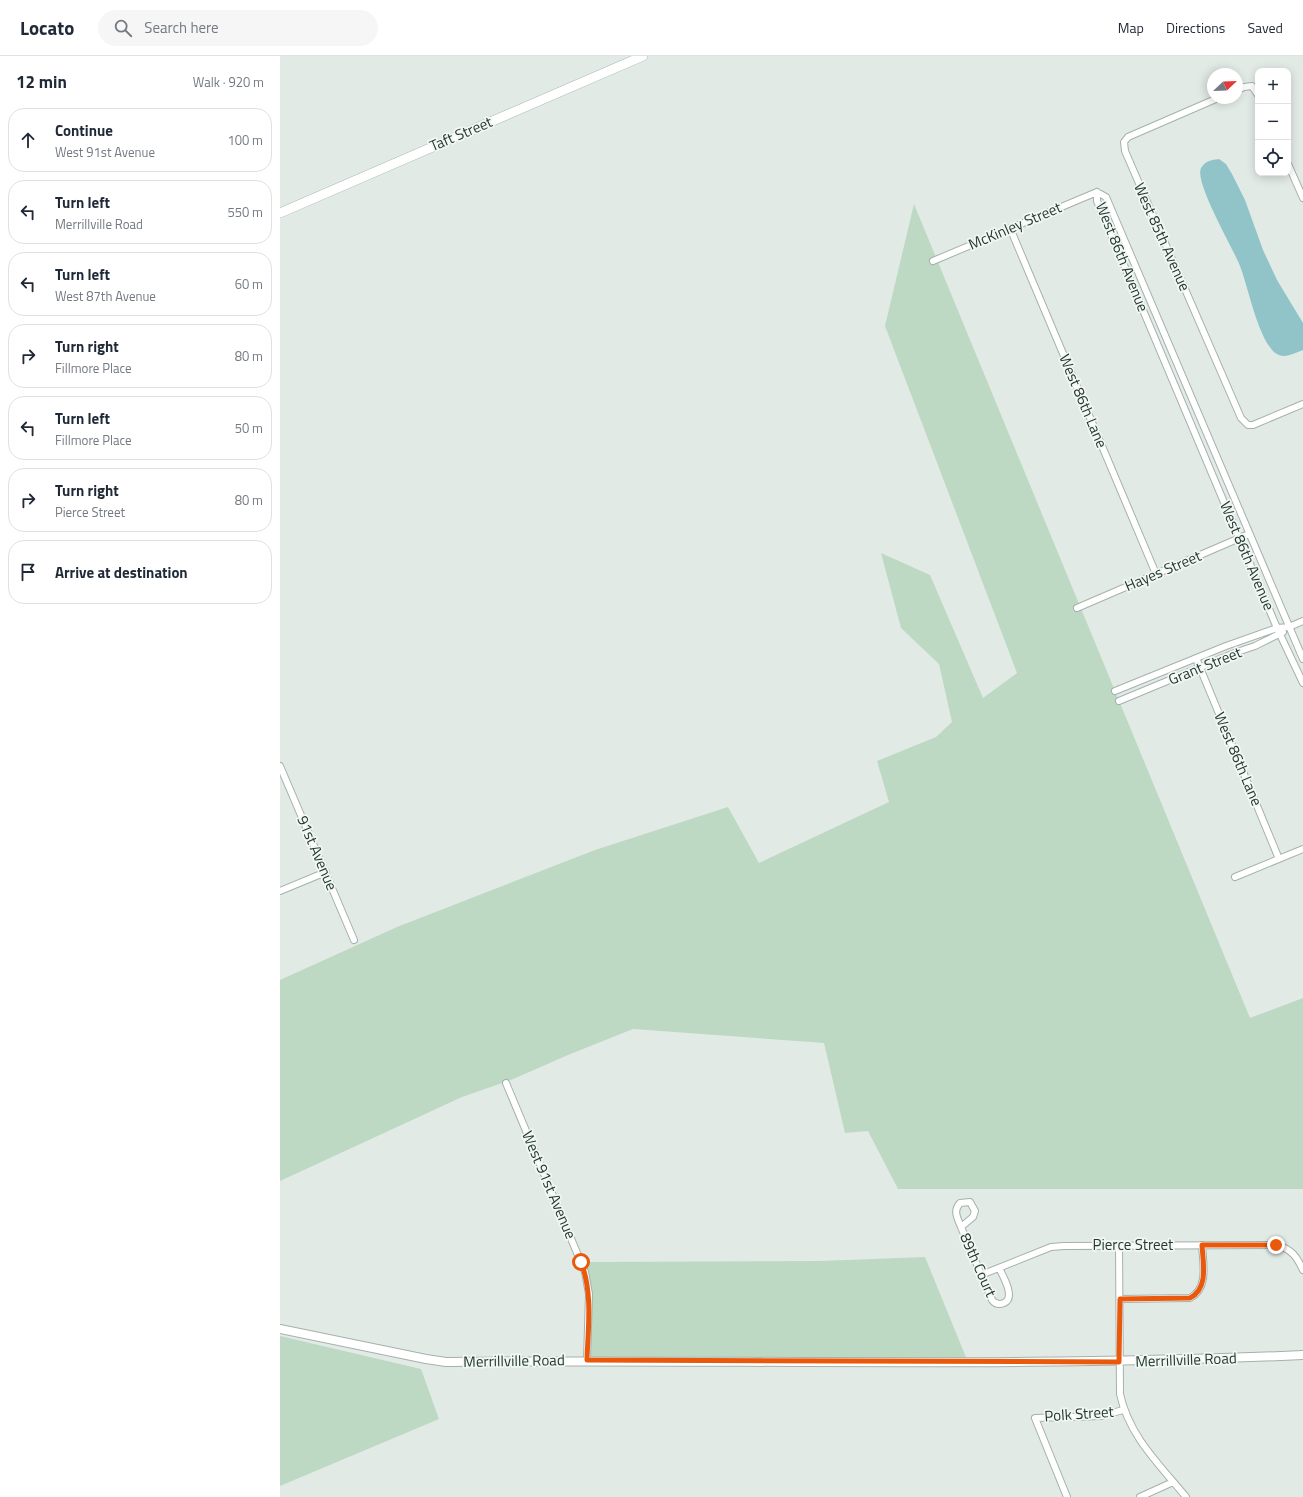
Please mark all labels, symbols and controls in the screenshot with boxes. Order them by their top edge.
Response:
search box [98,10,378,46]
text: Locato [20,13,74,42]
text: Search here [144,16,219,39]
icon: search [112,17,134,39]
text: Map [1118,17,1144,38]
text: Directions [1166,17,1225,38]
text: Saved [1247,17,1283,38]
north arrow [1207,68,1243,104]
map controls [1255,68,1291,176]
button: + [1255,68,1291,104]
text: 12 min [16,69,67,95]
text: Walk · 920 m [193,72,264,92]
button: − [1255,104,1291,140]
street label: Taft Street [426,110,496,157]
text: Continue [55,119,113,142]
icon: ahead [17,129,39,151]
text: 100 m [227,130,263,150]
button: locate [1255,140,1291,176]
text: West 91st Avenue [55,142,155,162]
street label: West 85th Avenue [1128,179,1197,295]
text: Turn left [55,191,110,214]
street label: McKinley Street [965,195,1066,255]
street label: West 86th Avenue [1090,199,1155,315]
icon: left [17,201,39,223]
text: 550 m [227,202,263,222]
text: Merrillville Road [55,214,143,234]
text: Turn left [55,263,110,286]
icon: left [17,273,39,295]
text: 60 m [235,274,263,294]
text: West 87th Avenue [55,286,156,306]
text: Turn right [55,335,119,358]
icon: right [17,345,39,367]
text: 80 m [235,346,263,366]
street label: West 86th Lane [1053,350,1114,451]
text: Fillmore Place [55,358,132,378]
text: Turn left [55,407,110,430]
icon: left [17,417,39,439]
text: 50 m [235,418,263,438]
text: Fillmore Place [55,430,132,450]
text: Turn right [55,479,119,502]
icon: right [17,489,39,511]
text: 80 m [235,490,263,510]
street label: West 86th Avenue [1214,498,1281,614]
text: Pierce Street [55,502,125,522]
street label: Hayes Street [1121,544,1205,597]
icon: arrive [17,561,39,583]
text: Arrive at destination [55,561,188,584]
street label: Grant Street [1165,640,1246,691]
street label: West 86th Lane [1208,708,1269,809]
street label: 91st Avenue [291,812,344,894]
street label: West 91st Avenue [516,1127,583,1242]
street label: 89th Court [954,1229,1003,1301]
street label: Pierce Street [1093,1233,1174,1256]
route end [1267,1236,1285,1254]
route start [572,1253,590,1271]
street label: Merrillville Road [1135,1346,1237,1373]
street label: Merrillville Road [463,1348,565,1373]
street label: Polk Street [1044,1400,1115,1427]

